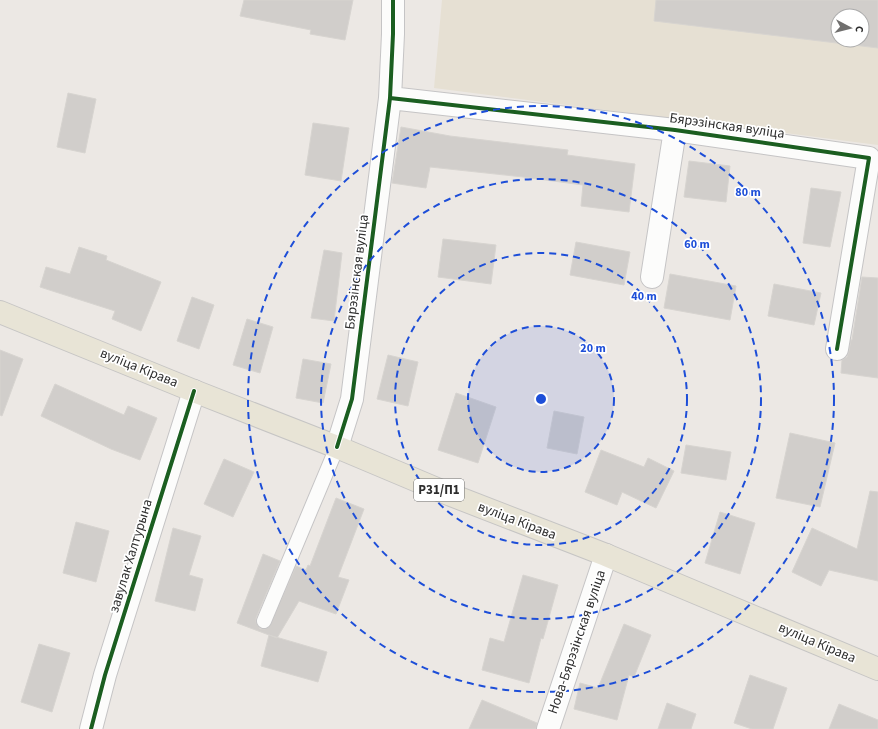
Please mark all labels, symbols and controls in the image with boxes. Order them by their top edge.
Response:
north arrow [830,8,870,48]
text: С [852,25,867,34]
street label: Бярэзінская вуліца [668,108,786,144]
text: 80 m [735,184,761,201]
street label: Бярэзінская вуліца [340,213,374,331]
text: 60 m [684,236,710,253]
text: 40 m [631,288,657,305]
text: 20 m [580,340,606,357]
street label: вуліца Кірава [97,343,181,393]
centre of rings [534,392,548,406]
road number: Р31/П1 [414,479,464,501]
street label: завулак Халтурына [104,497,158,615]
street label: вуліца Кірава [475,497,559,545]
street label: Нова-Бярэзінская вуліца [543,567,611,717]
street label: вуліца Кірава [775,618,859,668]

